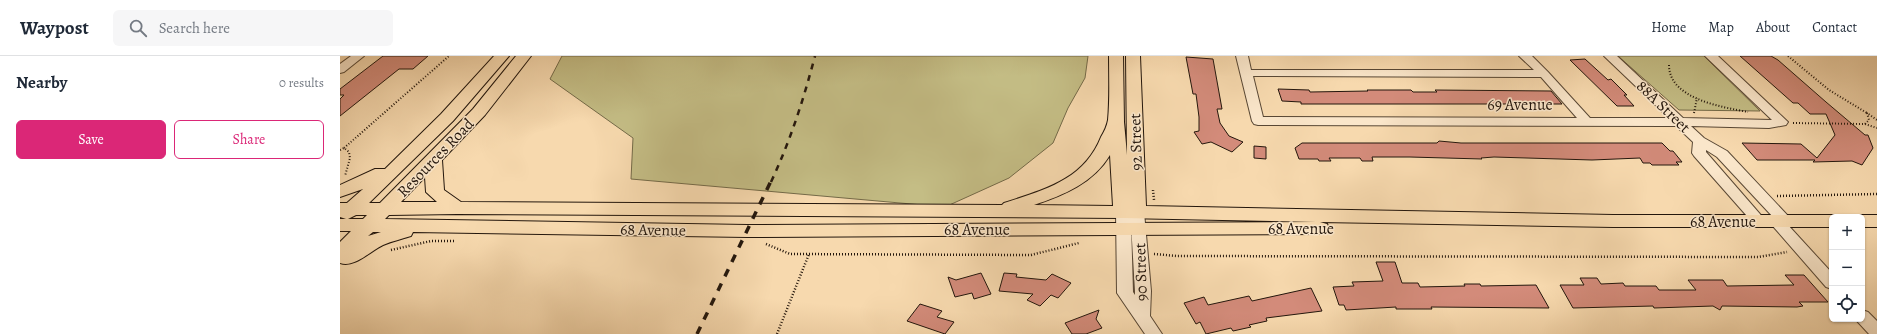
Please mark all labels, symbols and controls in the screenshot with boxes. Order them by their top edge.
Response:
search box [113,10,393,46]
text: Waypost [20,15,89,41]
icon: search [127,17,149,39]
text: Search here [159,18,230,38]
text: Home [1651,18,1686,37]
text: Map [1708,18,1734,37]
text: About [1756,18,1790,37]
text: Contact [1812,18,1857,37]
text: Nearby [16,71,67,94]
text: 0 results [279,74,324,91]
street label: 88A Street [1631,75,1695,138]
street label: 69 Avenue [1487,94,1553,116]
street label: Resources Road [392,113,479,202]
street label: 92 Street [1124,113,1148,171]
button: Save [16,120,166,159]
button: Share [174,120,324,159]
street label: 68 Avenue [1690,211,1756,233]
map controls [1829,214,1865,322]
button: + [1829,214,1865,250]
street label: 68 Avenue [620,218,686,242]
street label: 68 Avenue [1268,218,1334,240]
street label: 68 Avenue [944,219,1010,241]
street label: 90 Street [1129,242,1153,301]
button: − [1829,250,1865,286]
button: locate [1829,286,1865,322]

